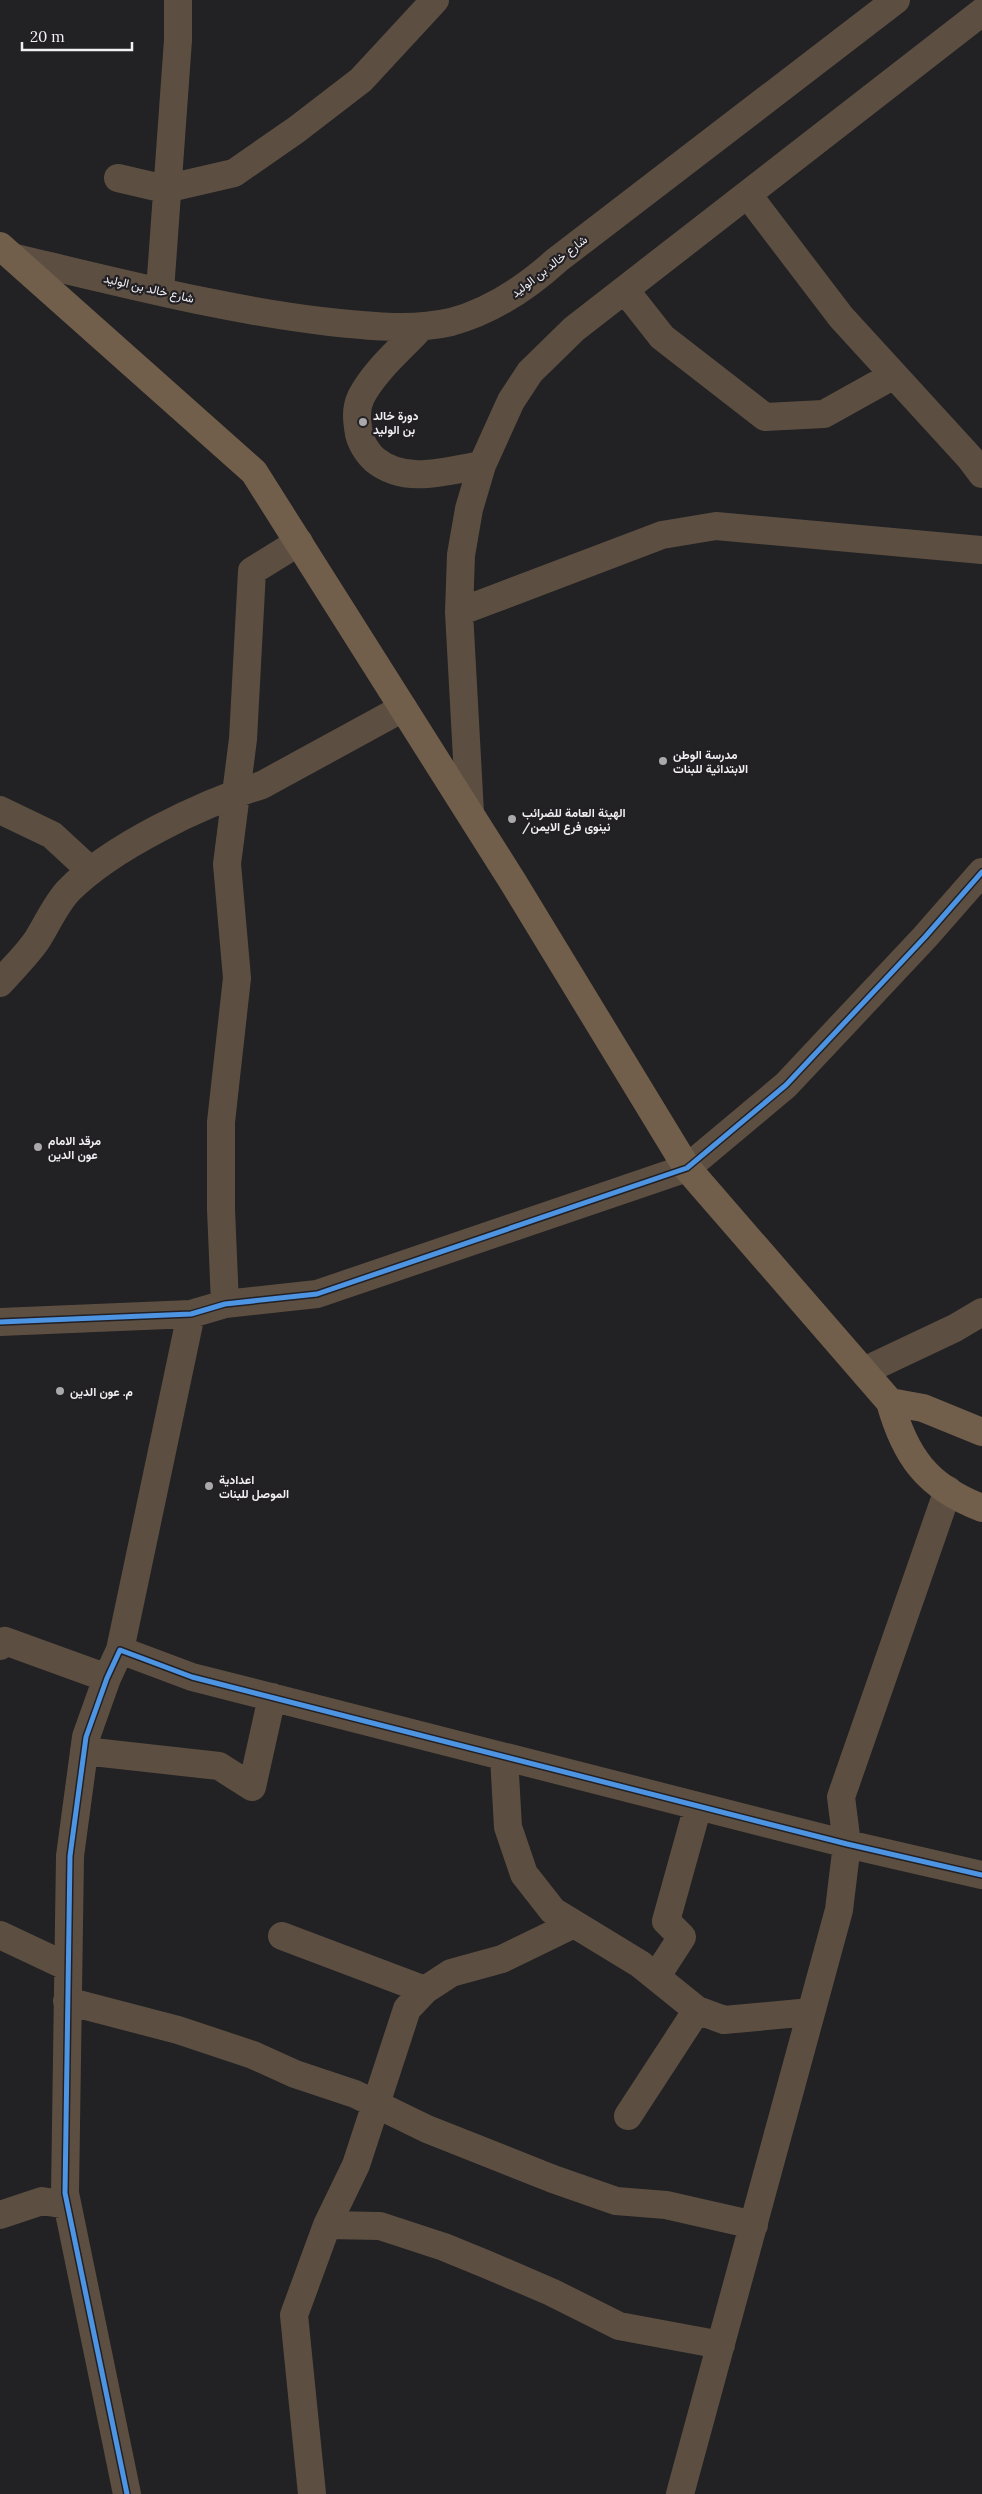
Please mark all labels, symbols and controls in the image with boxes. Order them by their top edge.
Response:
scale bar [22,20,132,52]
text: 20 m [30,27,65,46]
street label: شارع خالد بن الوليد [508,232,591,302]
street label: شارع خالد بن الوليد [102,270,196,308]
place label: دورة خالد بن الوليد [373,408,419,438]
marker: دورة خالد بن الوليد [357,416,369,428]
place label: مدرسة الوطن الابتدائية للبنات [673,747,748,776]
marker: مدرسة الوطن الابتدائية للبنات [657,755,669,767]
place label: الهيئة العامة للضرائب /نينوى فرع الايمن [522,805,626,835]
marker: الهيئة العامة للضرائب /نينوى فرع الايمن [506,813,518,825]
place label: مرقد الامام عون الدين [48,1133,102,1163]
marker: مرقد الامام عون الدين [32,1141,44,1153]
place label: م. عون الدين [70,1384,133,1400]
marker: م. عون الدين [54,1385,66,1397]
place label: اعدادية الموصل للبنات [219,1472,289,1502]
marker: اعدادية الموصل للبنات [203,1480,215,1492]

